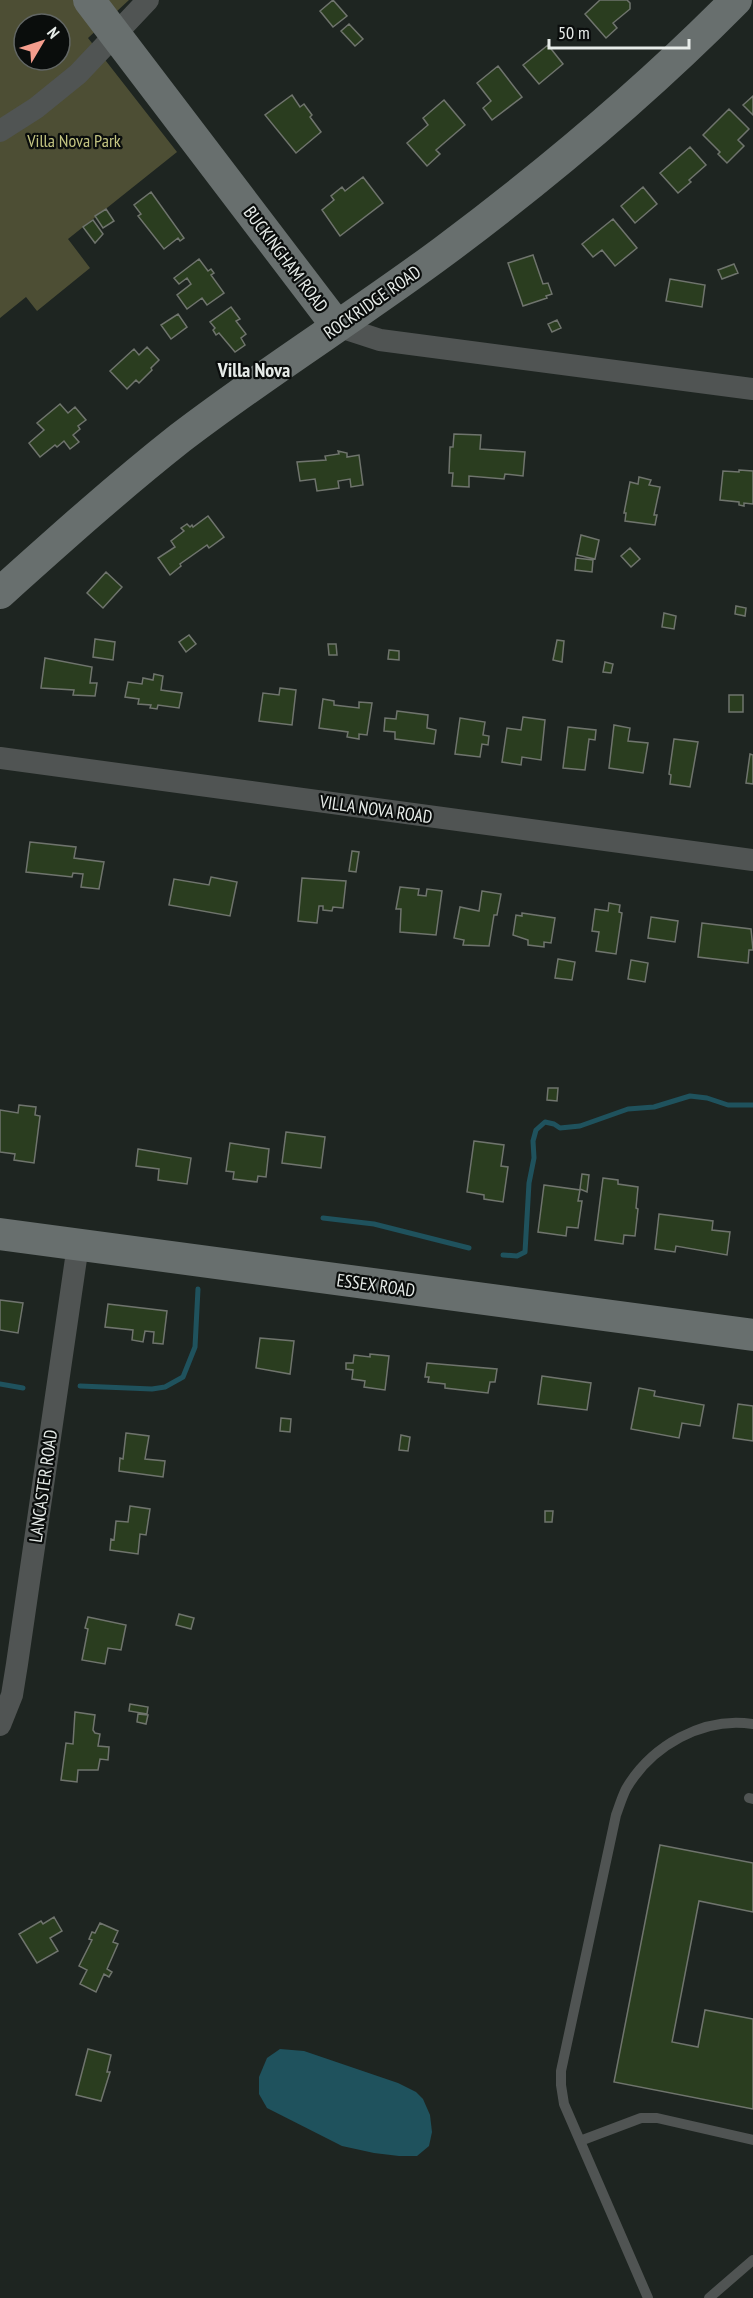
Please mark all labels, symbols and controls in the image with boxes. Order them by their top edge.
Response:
north arrow [12,12,72,72]
scale bar [549,12,688,50]
text: 50 m [558,21,590,44]
text: N [43,23,64,42]
park label: Villa Nova Park [26,129,121,152]
street label: BUCKINGHAM ROAD [239,201,333,317]
street label: ROCKRIDGE ROAD [319,260,425,344]
district label: Villa Nova [217,357,290,383]
street label: VILLA NOVA ROAD [317,790,434,828]
street label: ESSEX ROAD [335,1268,417,1302]
street label: LANCASTER ROAD [24,1428,62,1544]

